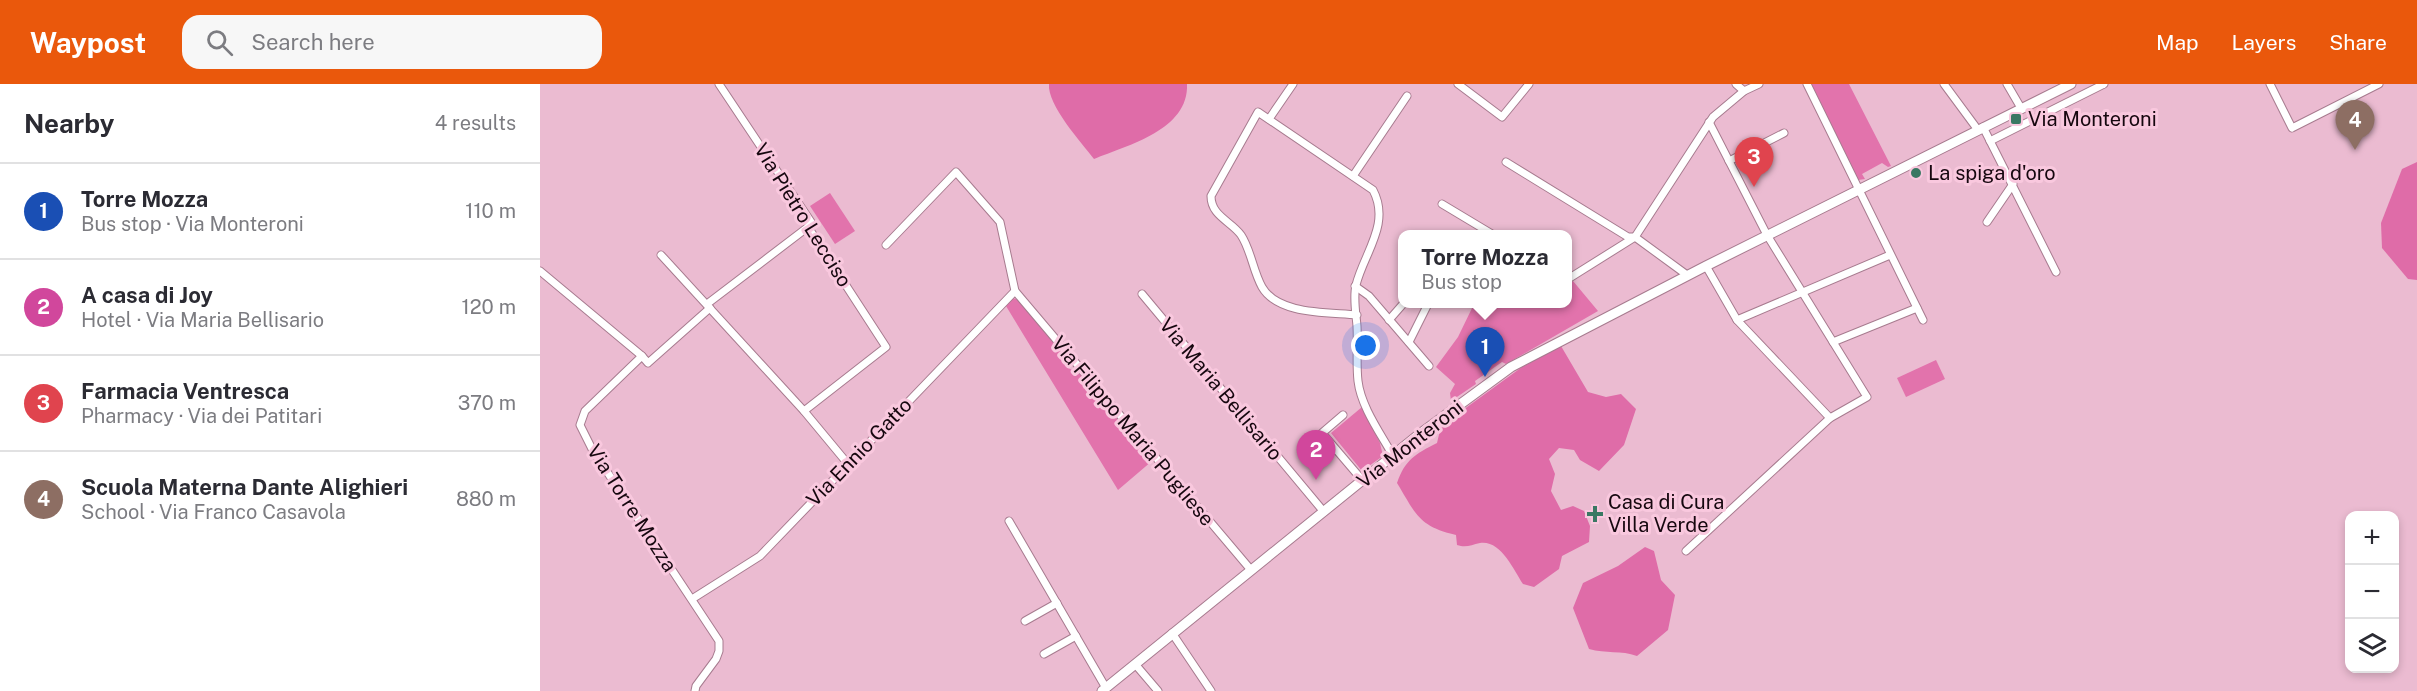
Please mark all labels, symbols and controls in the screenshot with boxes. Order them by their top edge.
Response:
search box [182,15,602,69]
text: Waypost [30,26,146,59]
icon: search [203,26,236,59]
text: Search here [251,29,375,55]
text: Map [2156,30,2199,55]
text: Layers [2232,30,2296,55]
text: Share [2329,30,2387,55]
pin: 4 [2336,100,2374,150]
place label: Via Monteroni [2028,107,2157,131]
text: Nearby [24,108,114,139]
text: 4 results [435,111,516,135]
marker: Via Monteroni [2009,112,2023,126]
pin: 3 [1734,138,1774,187]
street label: Via Pietro Lecciso [749,139,857,291]
place label: La spiga d'oro [1928,161,2056,185]
marker: La spiga d'oro [1909,166,1923,180]
text: Torre Mozza [81,186,208,212]
text: 1 [39,199,48,223]
text: 110 m [465,199,516,223]
text: Bus stop · Via Monteroni [81,212,304,236]
popup [1398,230,1572,308]
text: Torre Mozza [1421,244,1549,270]
text: Bus stop [1421,270,1502,294]
text: A casa di Joy [81,282,213,308]
text: 2 [37,295,50,319]
text: 120 m [462,295,516,319]
text: Hotel · Via Maria Bellisario [81,308,324,332]
street label: Via Maria Bellisario [1154,313,1288,465]
pin: 1 [1466,328,1504,377]
street label: Via Filippo Maria Pugliese [1047,331,1219,531]
your location [1351,331,1380,360]
text: Farmacia Ventresca [81,378,289,404]
text: 3 [37,391,50,415]
text: 370 m [458,391,516,415]
street label: Via Ennio Gatto [801,393,917,511]
street label: Via Monteroni [1352,395,1468,493]
text: Pharmacy · Via dei Patitari [81,404,322,428]
pin: 2 [1296,430,1336,480]
street label: Via Torre Mozza [582,440,682,576]
text: Scuola Materna Dante Alighieri [81,474,408,500]
text: 4 [37,487,50,511]
text: 880 m [456,487,516,511]
place label: Casa di Cura Villa Verde [1608,490,1724,537]
text: School · Via Franco Casavola [81,500,346,524]
marker: Casa di Cura Villa Verde [1586,505,1604,523]
map controls [2345,511,2399,673]
button: + [2345,511,2399,565]
button: − [2345,565,2399,619]
button: layers [2345,619,2399,673]

